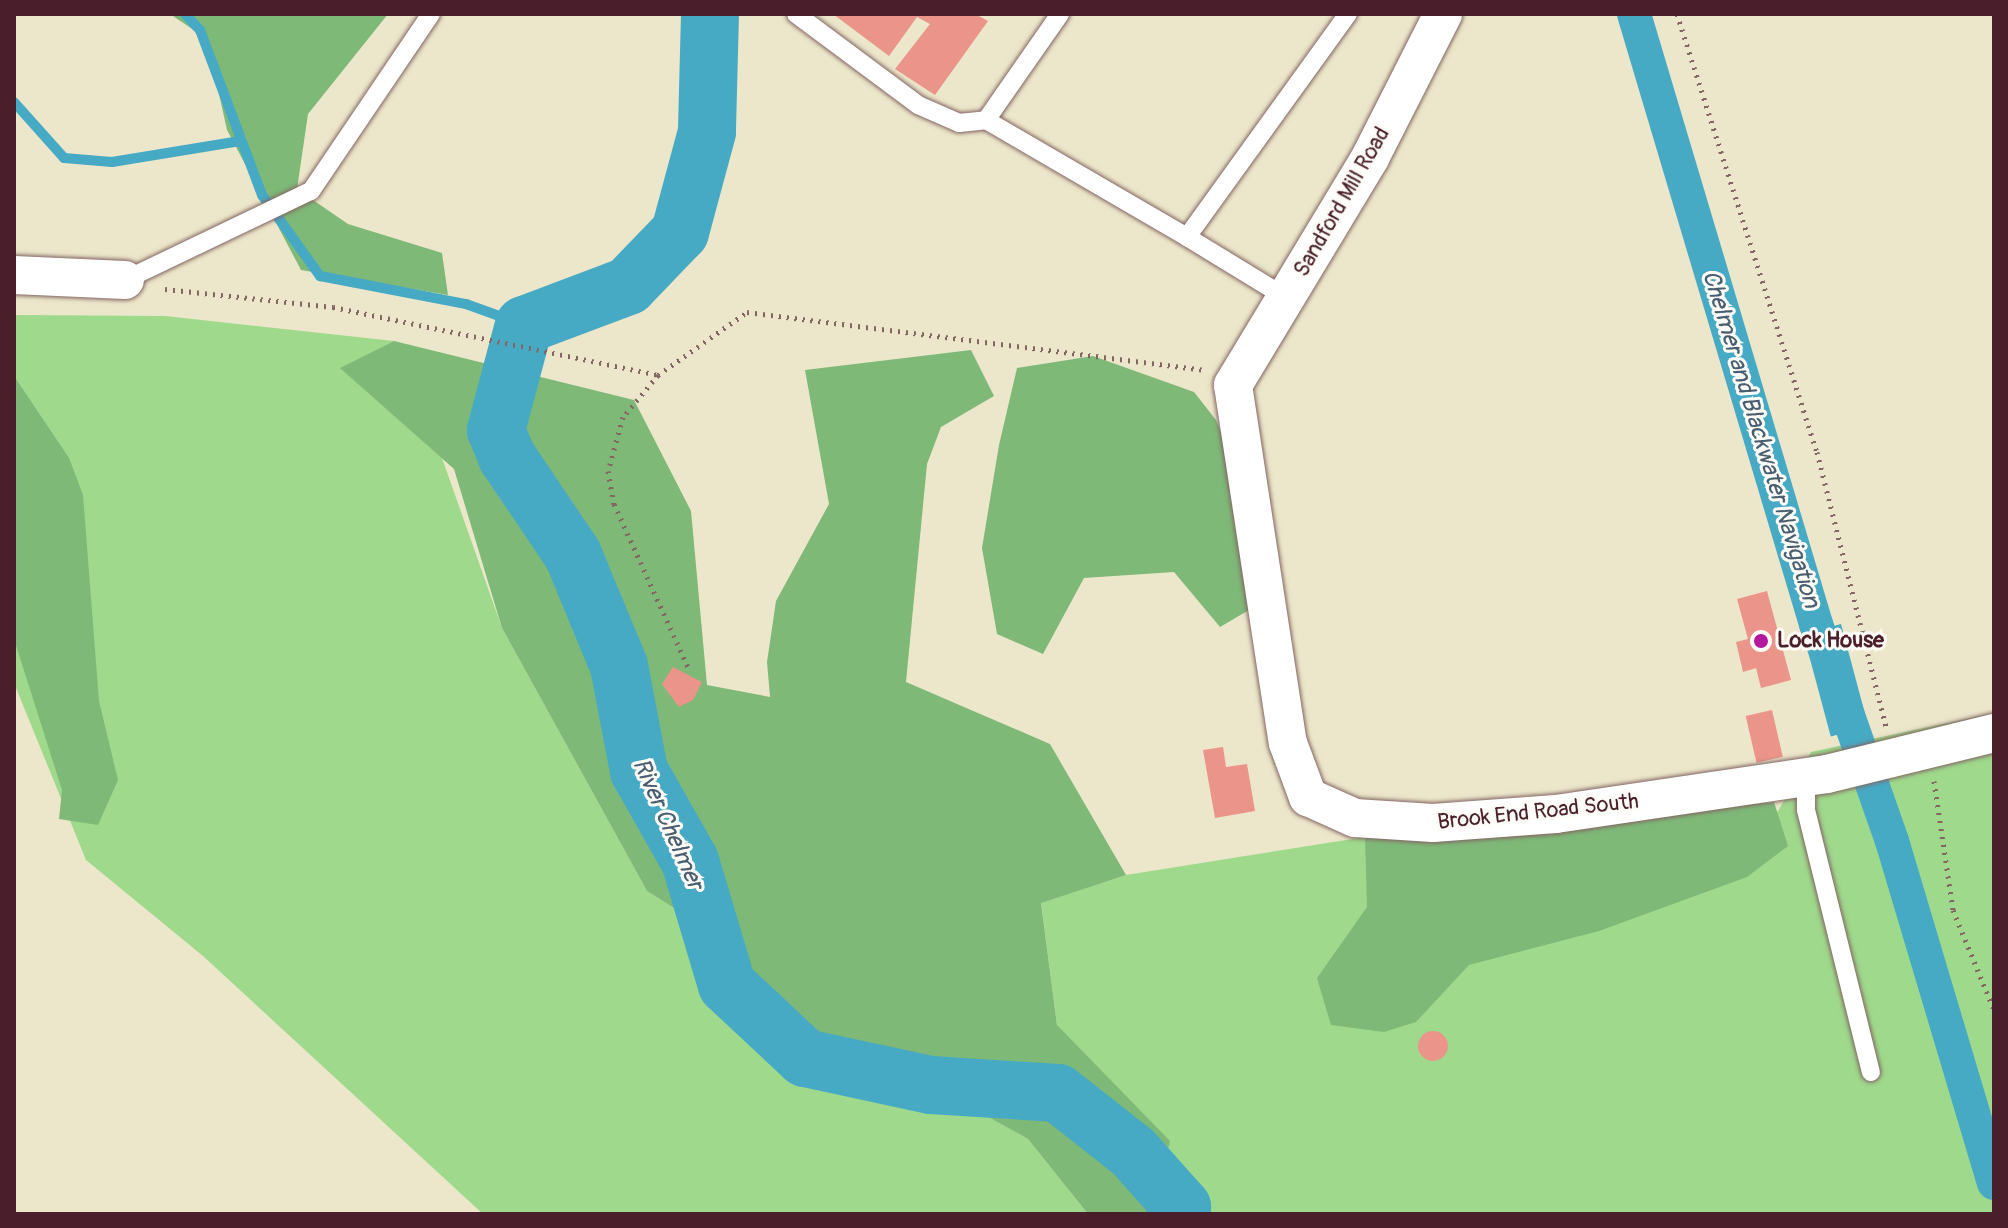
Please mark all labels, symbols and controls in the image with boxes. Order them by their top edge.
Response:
street label: Sandford Mill Road [1288,122,1396,282]
water label: Chelmer and Blackwater Navigation [1696,267,1826,611]
place label: Lock House [1777,628,1884,654]
marker: Lock House [1752,632,1770,650]
water label: River Chelmer [626,754,710,894]
street label: Brook End Road South [1436,788,1640,836]

